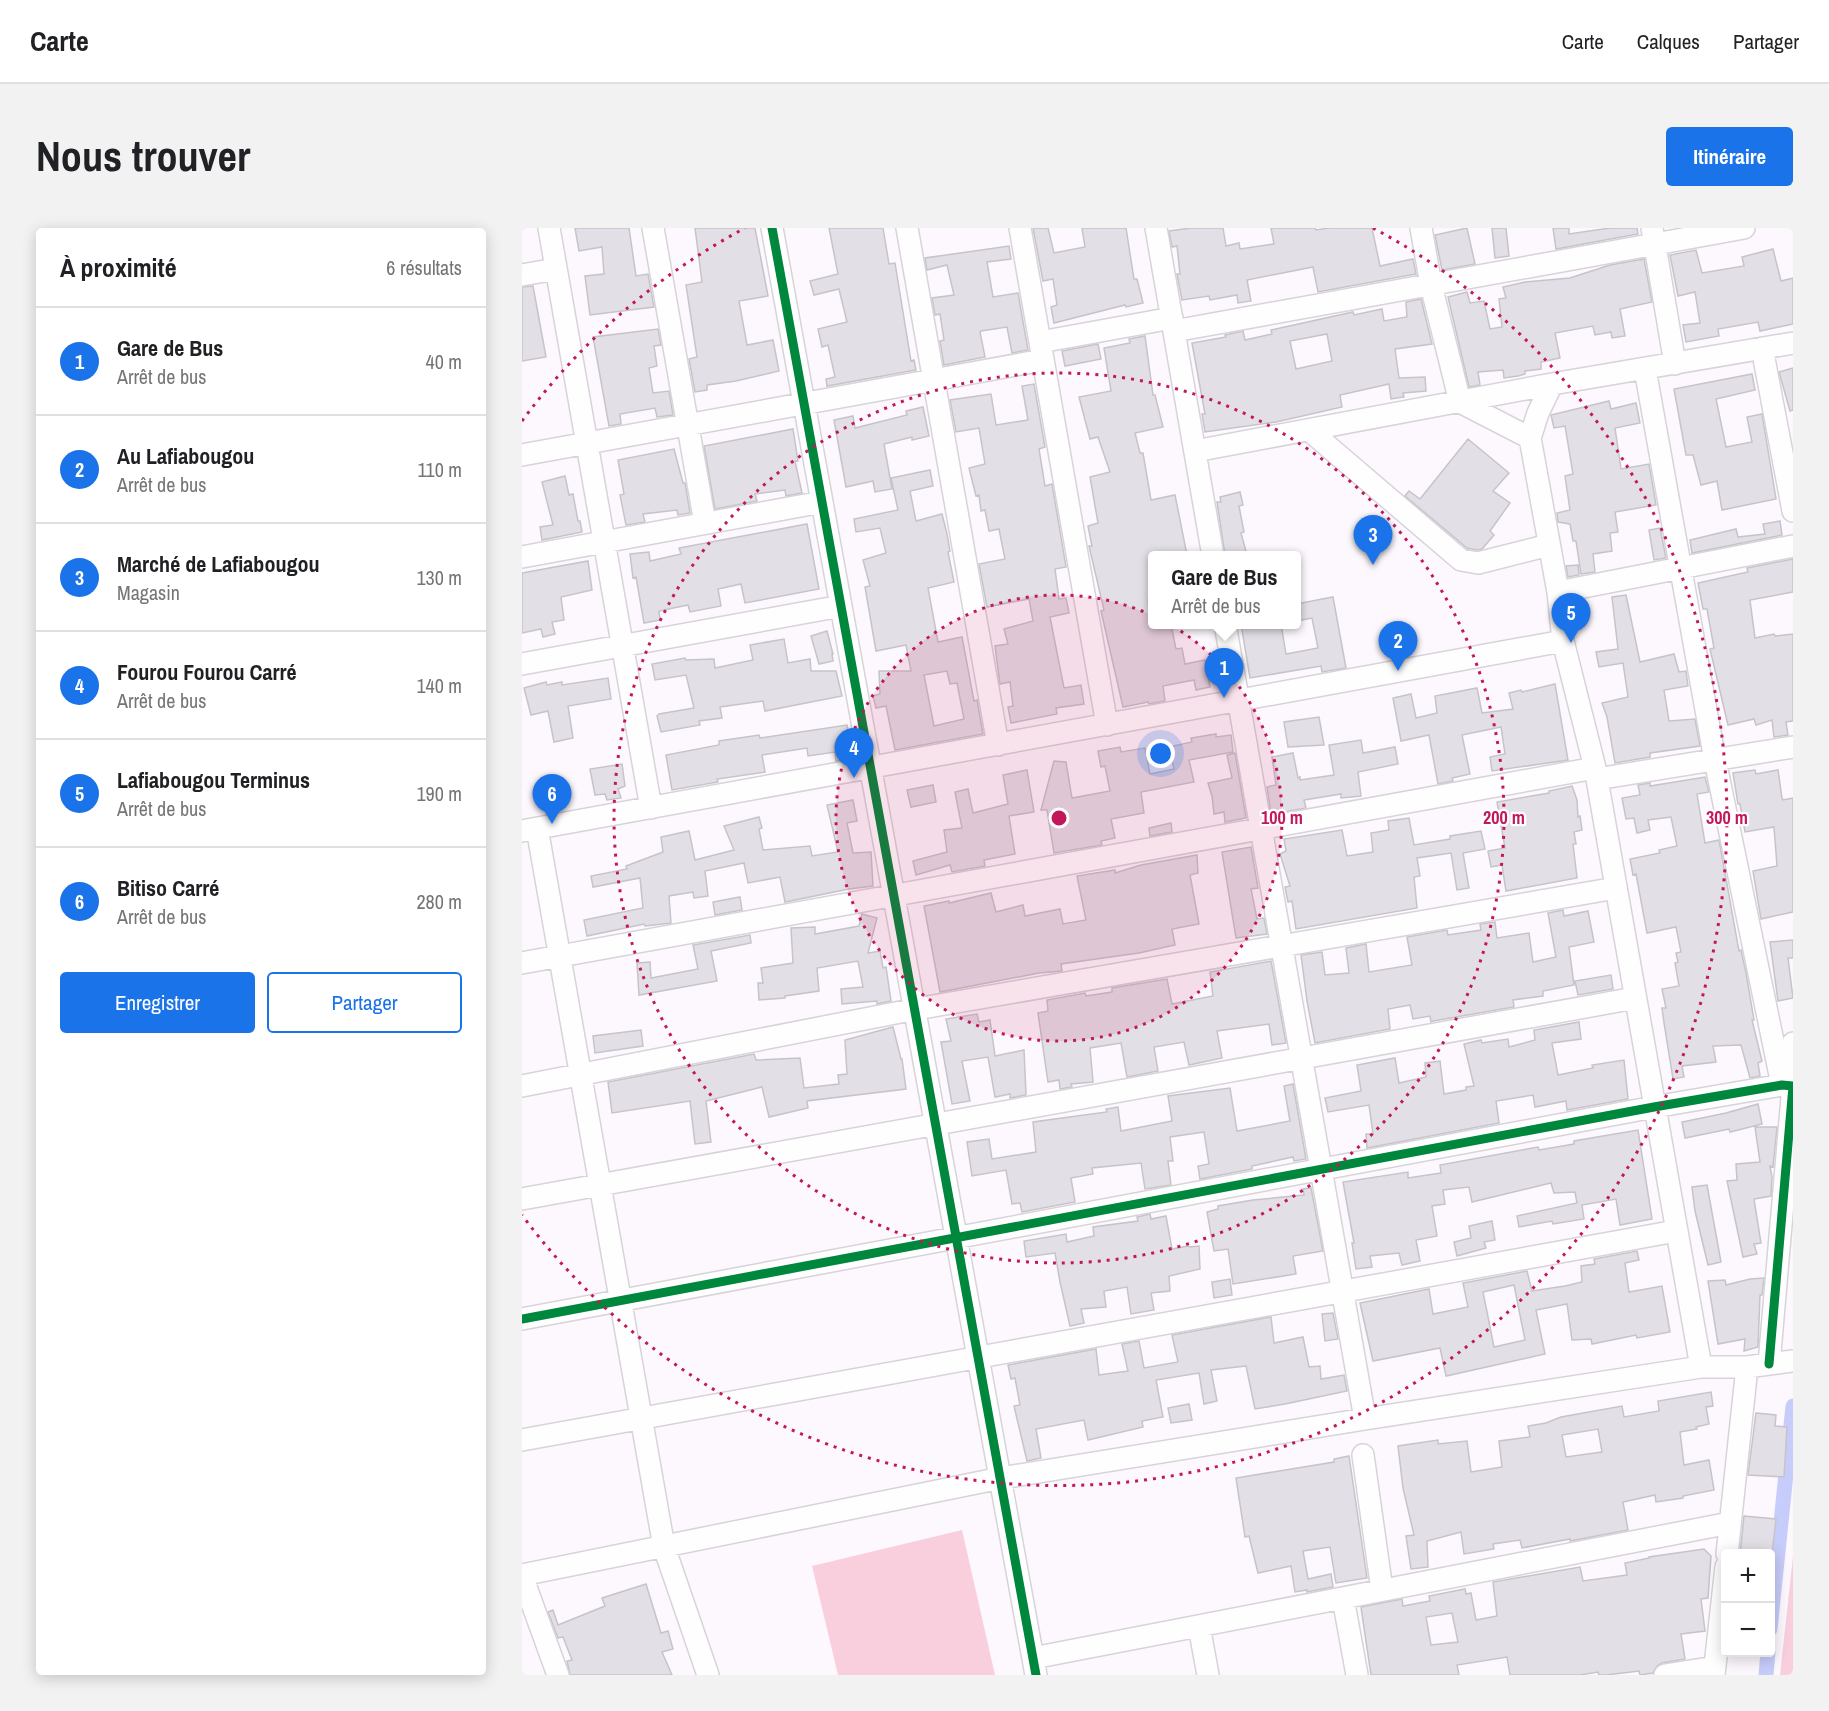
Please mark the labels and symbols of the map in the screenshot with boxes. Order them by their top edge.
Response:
pin: 3 [1354,516,1392,565]
pin: 5 [1552,594,1590,643]
pin: 2 [1378,622,1418,671]
pin: 1 [1204,648,1244,698]
pin: 4 [834,728,874,778]
your location [1146,739,1175,768]
pin: 6 [532,774,572,824]
text: 100 m [1261,805,1303,830]
text: 200 m [1483,805,1525,830]
text: 300 m [1706,805,1748,830]
centre of rings [1049,808,1069,828]

